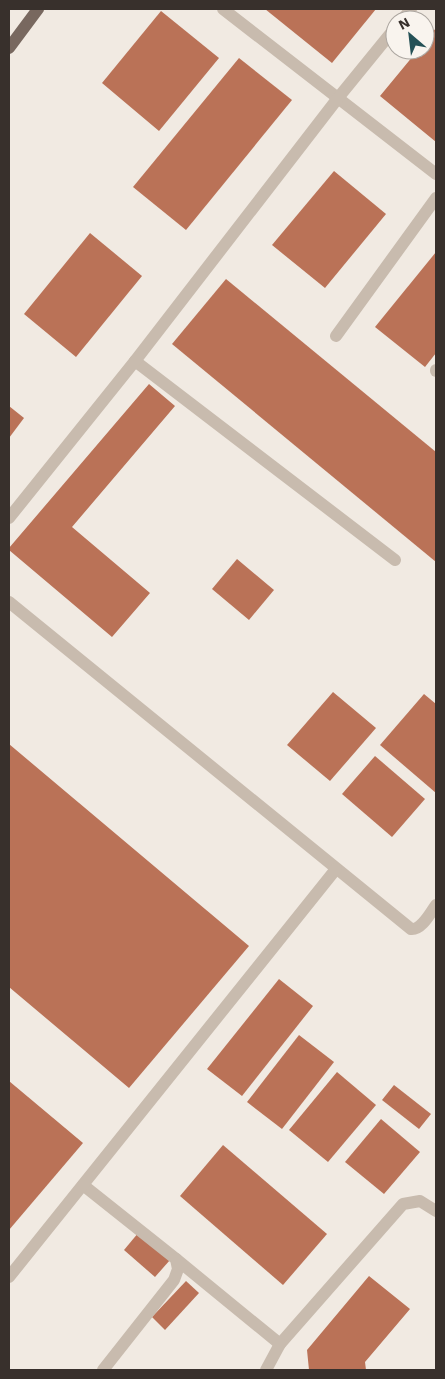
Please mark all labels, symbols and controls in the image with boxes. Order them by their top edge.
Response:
north arrow [385,10,435,60]
text: N [396,14,412,33]

